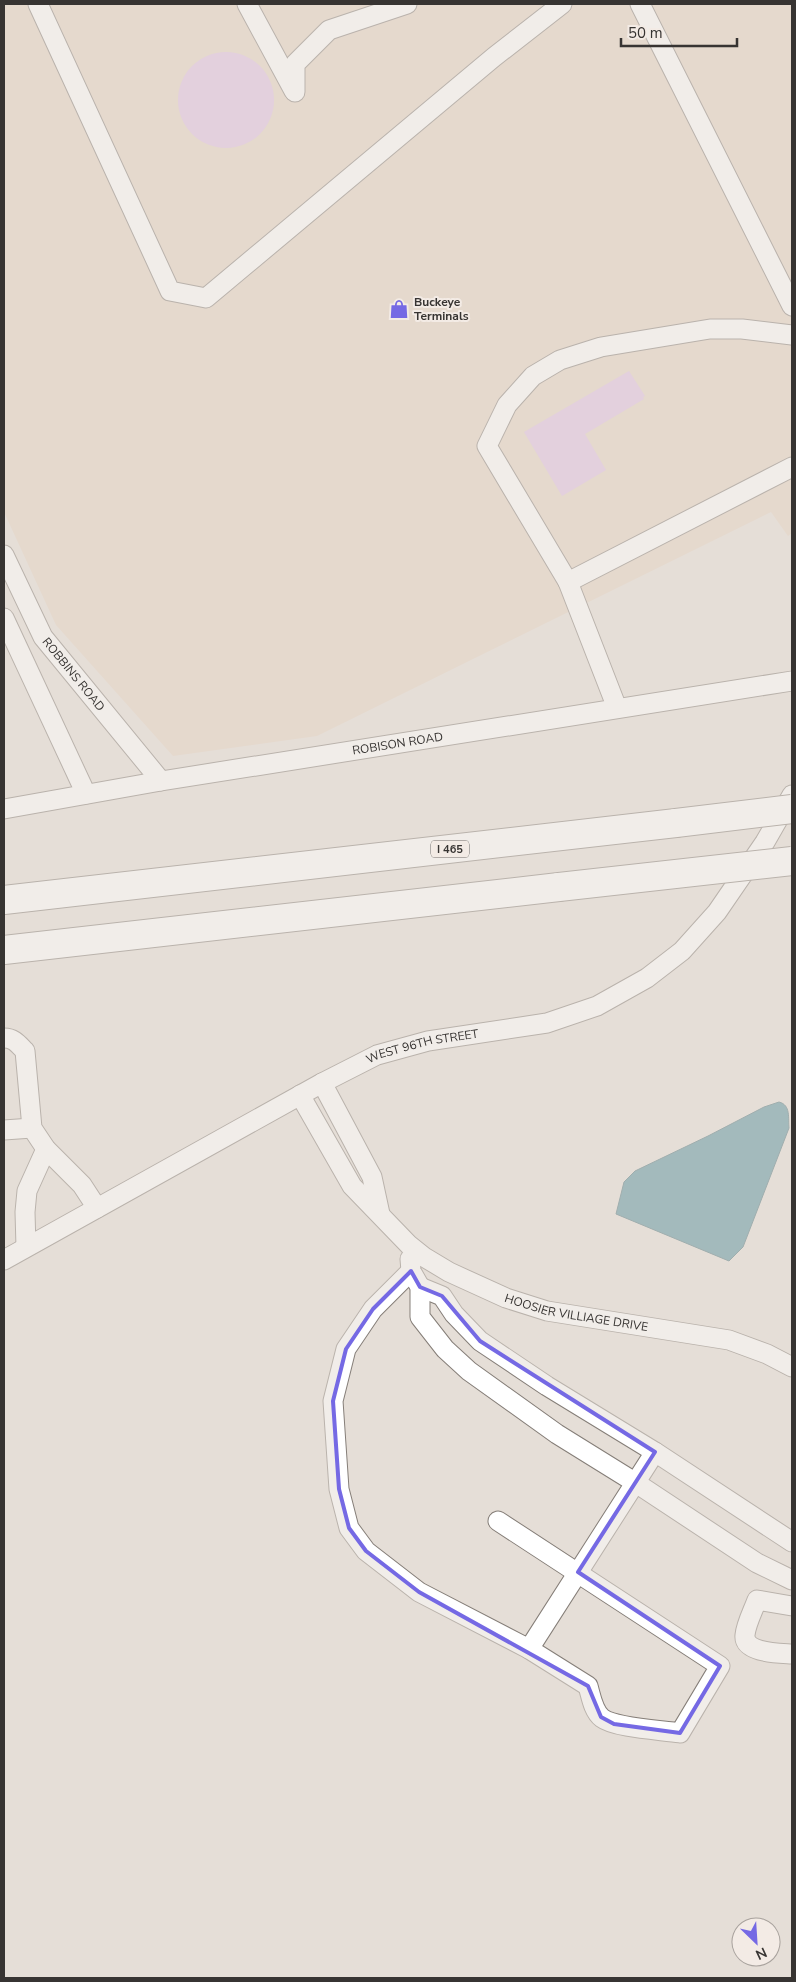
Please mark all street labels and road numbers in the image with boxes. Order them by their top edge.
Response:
street label: ROBBINS ROAD [39,634,109,714]
street label: ROBISON ROAD [351,728,444,759]
road number: I 465 [431,841,469,858]
street label: WEST 96TH STREET [363,1025,480,1067]
street label: HOOSIER VILLIAGE DRIVE [503,1290,649,1335]

